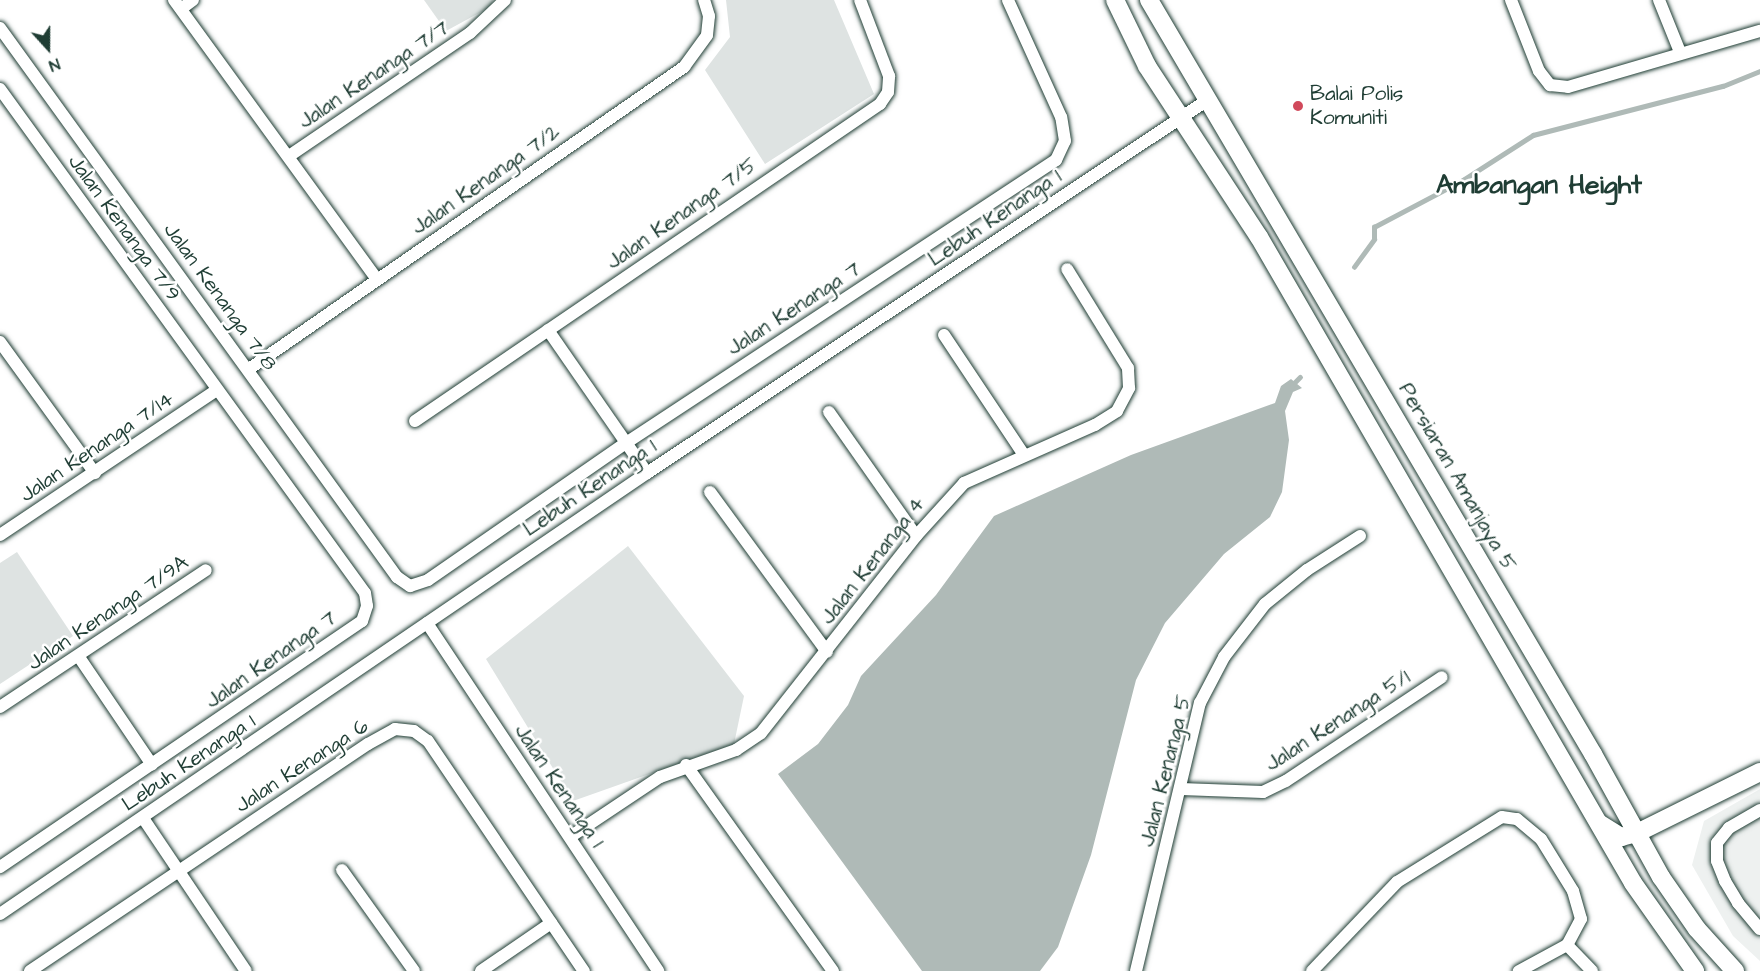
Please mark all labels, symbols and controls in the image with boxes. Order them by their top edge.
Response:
street label: Jalan Kenanga 7/7 [294,15,454,135]
north arrow [18,18,78,78]
text: N [46,53,63,77]
place label: Balai Polis Komuniti [1310,81,1403,131]
marker: Balai Polis Komuniti [1291,99,1305,113]
street label: Jalan Kenanga 7/2 [407,120,565,240]
street label: Jalan Kenanga 7/9 [62,150,186,306]
street label: Jalan Kenanga 7/5 [602,153,762,275]
street label: Lebuh Kenanga 1 [923,164,1067,272]
district label: Ambangan Height [1436,170,1642,202]
street label: Jalan Kenanga 7/8 [158,218,282,376]
street label: Jalan Kenanga 7 [723,257,865,361]
street label: Persiaran Amanjaya 5 [1393,379,1521,575]
street label: Jalan Kenanga 7/14 [15,386,179,508]
street label: Lebuh Kenanga 1 [518,434,662,542]
street label: Jalan Kenanga 4 [815,492,931,630]
street label: Jalan Kenanga 7/9A [23,550,193,676]
street label: Jalan Kenanga 7 [201,606,341,714]
street label: Jalan Kenanga 5/1 [1261,665,1415,777]
street label: Jalan Kenanga 5 [1135,693,1197,849]
street label: Lebuh Kenanga 1 [117,709,261,817]
street label: Jalan Kenanga 6 [231,714,373,818]
street label: Jalan Kenanga 1 [509,720,609,852]

